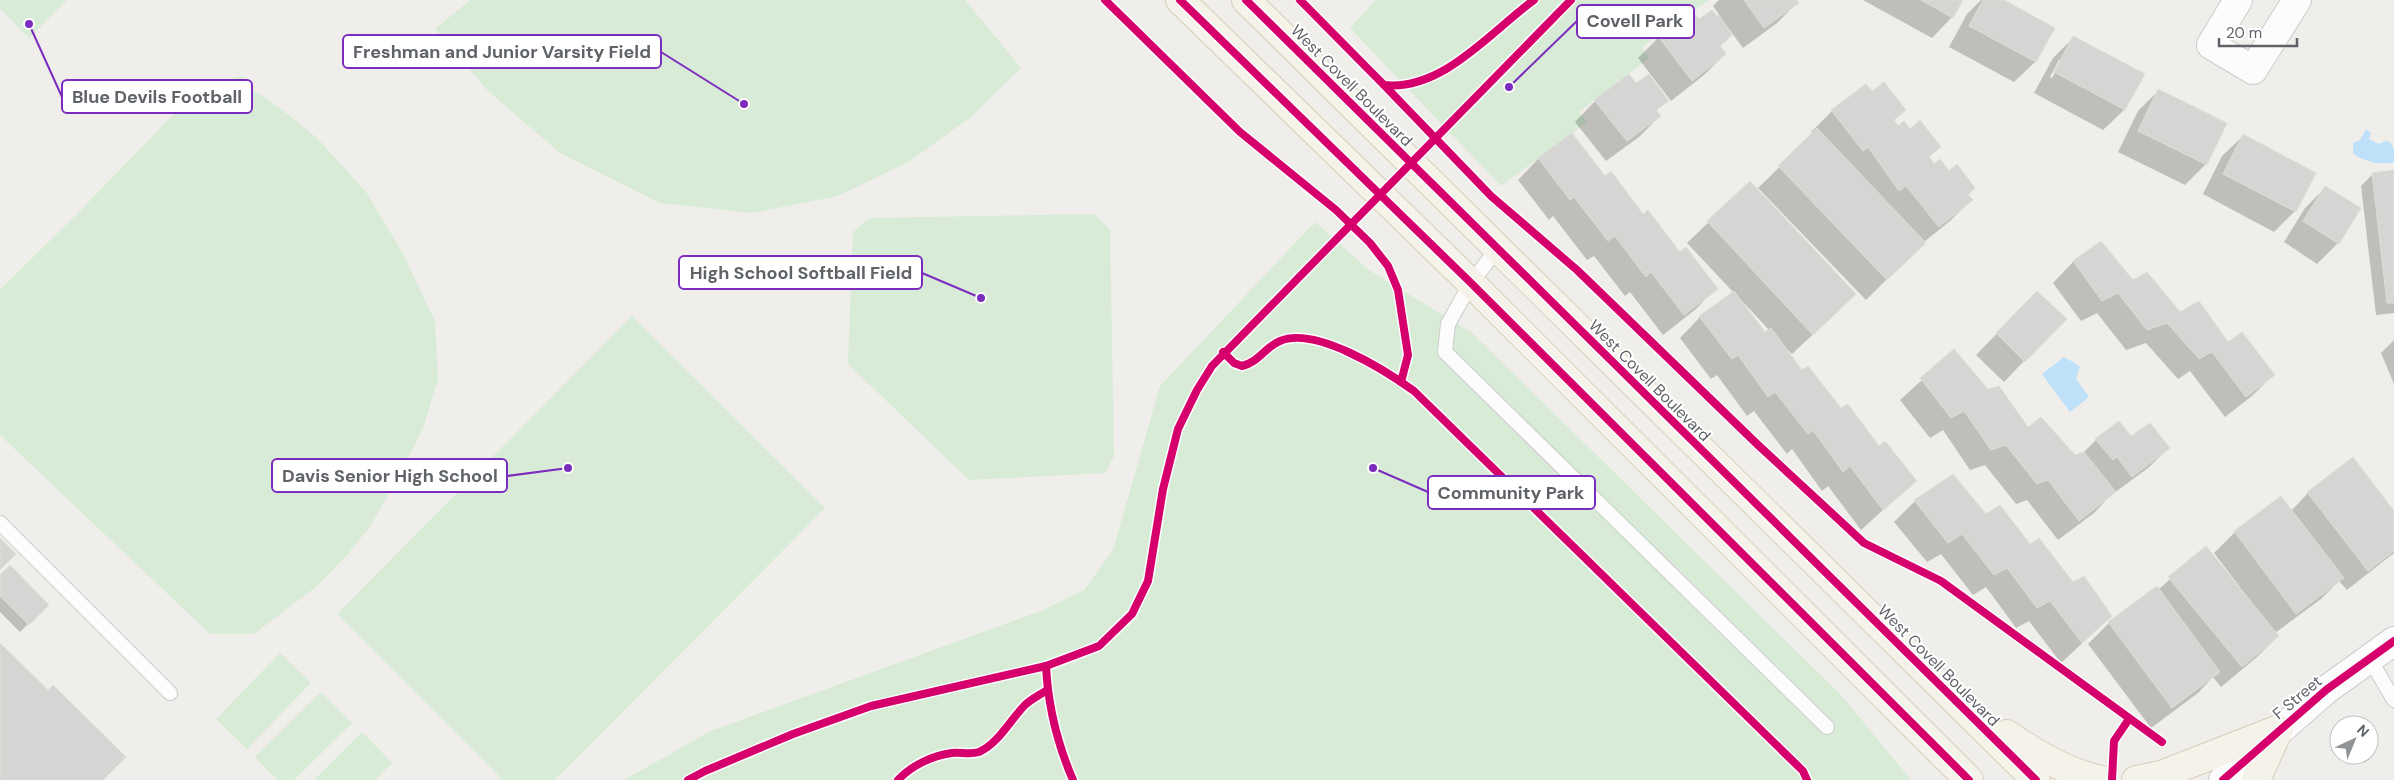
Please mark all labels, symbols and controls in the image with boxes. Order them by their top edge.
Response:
callout: Covell Park [1577,5,1694,38]
text: Covell Park [1586,9,1684,33]
scale bar [2219,15,2296,47]
street label: West Covell Boulevard [1286,20,1417,151]
text: 20 m [2226,23,2262,43]
callout: Freshman and Junior Varsity Field [343,35,661,68]
text: Freshman and Junior Varsity Field [353,40,651,64]
callout: Blue Devils Football [62,80,252,113]
text: Blue Devils Football [72,85,242,109]
callout: High School Softball Field [679,256,922,289]
text: High School Softball Field [690,261,912,285]
street label: West Covell Boulevard [1584,315,1715,446]
callout: Davis Senior High School [272,459,507,492]
text: Davis Senior High School [282,464,498,488]
callout: Community Park [1428,476,1595,509]
text: Community Park [1438,481,1585,505]
street label: West Covell Boulevard [1873,600,2004,731]
street label: F Street [2268,671,2326,724]
north arrow [2329,715,2379,765]
text: N [2353,721,2373,741]

